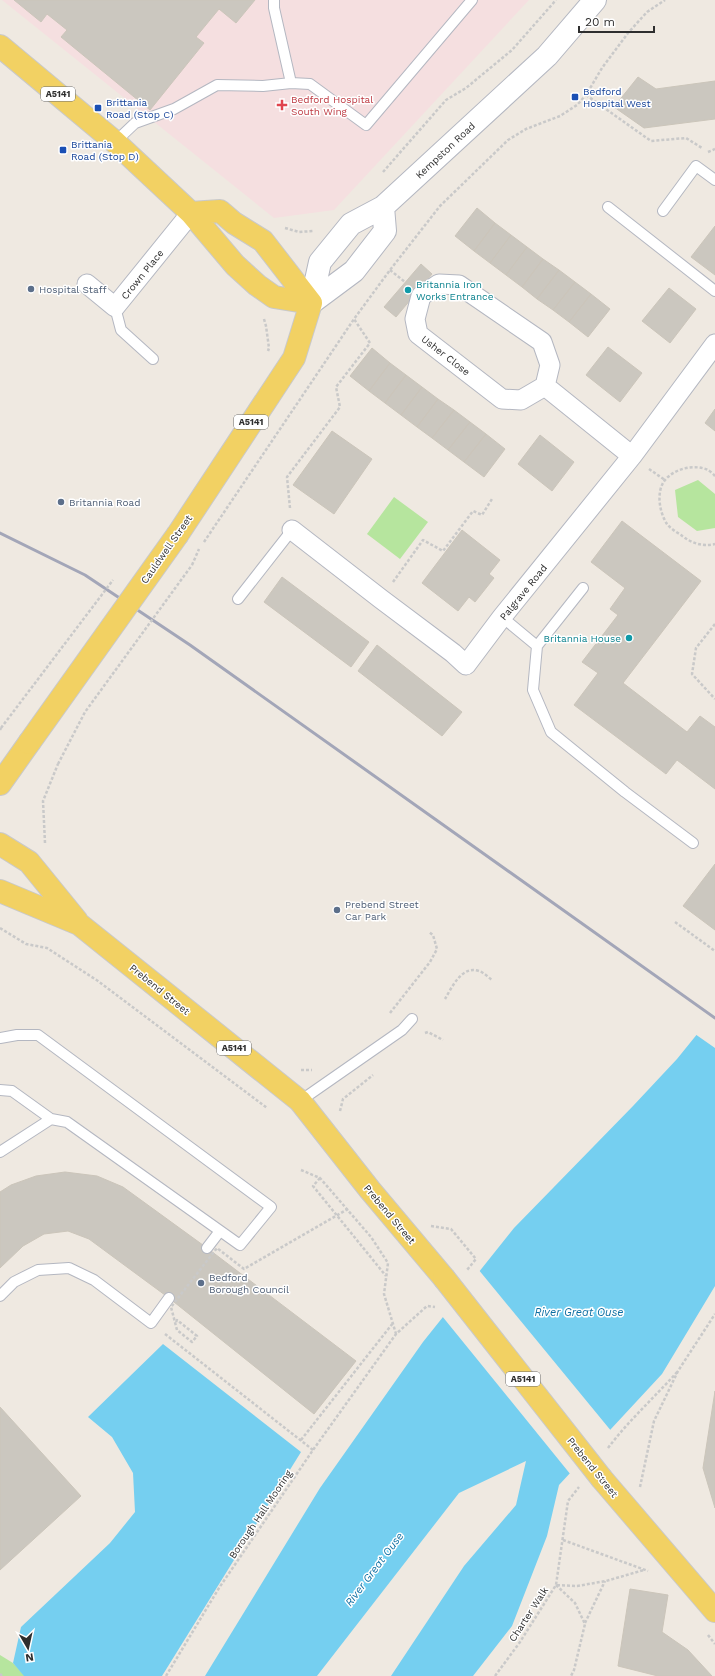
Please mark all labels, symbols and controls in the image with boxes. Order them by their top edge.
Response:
scale bar [579,8,654,34]
text: 20 m [585,15,615,29]
place label: Bedford Hospital West [583,86,651,109]
road number: A5141 [41,87,75,101]
marker: Bedford Hospital West [570,92,580,102]
place label: Bedford Hospital South Wing [291,94,373,117]
place label: Brittania Road (Stop C) [106,97,173,120]
marker: Bedford Hospital South Wing [276,99,288,111]
marker: Brittania Road (Stop C) [93,103,103,113]
street label: Kempston Road [413,120,477,181]
place label: Brittania Road (Stop D) [71,139,139,162]
marker: Brittania Road (Stop D) [58,145,68,155]
street label: Crown Place [119,247,166,301]
place label: Britannia Iron Works Entrance [416,279,494,302]
marker: Hospital Staff [26,284,36,294]
place label: Hospital Staff [39,284,107,295]
marker: Britannia Iron Works Entrance [403,285,413,295]
street label: Usher Close [419,333,472,378]
road number: A5141 [234,415,268,429]
marker: Britannia Road [56,497,66,507]
place label: Britannia Road [69,497,140,508]
street label: Cauldwell Street [139,512,195,586]
street label: Palgrave Road [498,562,549,622]
place label: Britannia House [544,633,621,644]
marker: Britannia House [624,633,634,643]
place label: Prebend Street Car Park [345,899,420,922]
marker: Prebend Street Car Park [332,905,342,915]
street label: Prebend Street [128,962,192,1017]
road number: A5141 [217,1041,251,1055]
street label: Prebend Street [362,1183,418,1247]
place label: Bedford Borough Council [209,1272,289,1295]
marker: Bedford Borough Council [196,1278,206,1288]
water label: River Great Ouse [535,1306,624,1319]
road number: A5141 [506,1372,540,1386]
street label: Prebend Street [565,1435,621,1500]
street label: Borough Hall Mooring [227,1467,295,1561]
water label: River Great Ouse [342,1530,406,1609]
street label: Charter Walk [507,1585,550,1644]
north arrow [8,1628,48,1668]
text: N [24,1650,35,1664]

